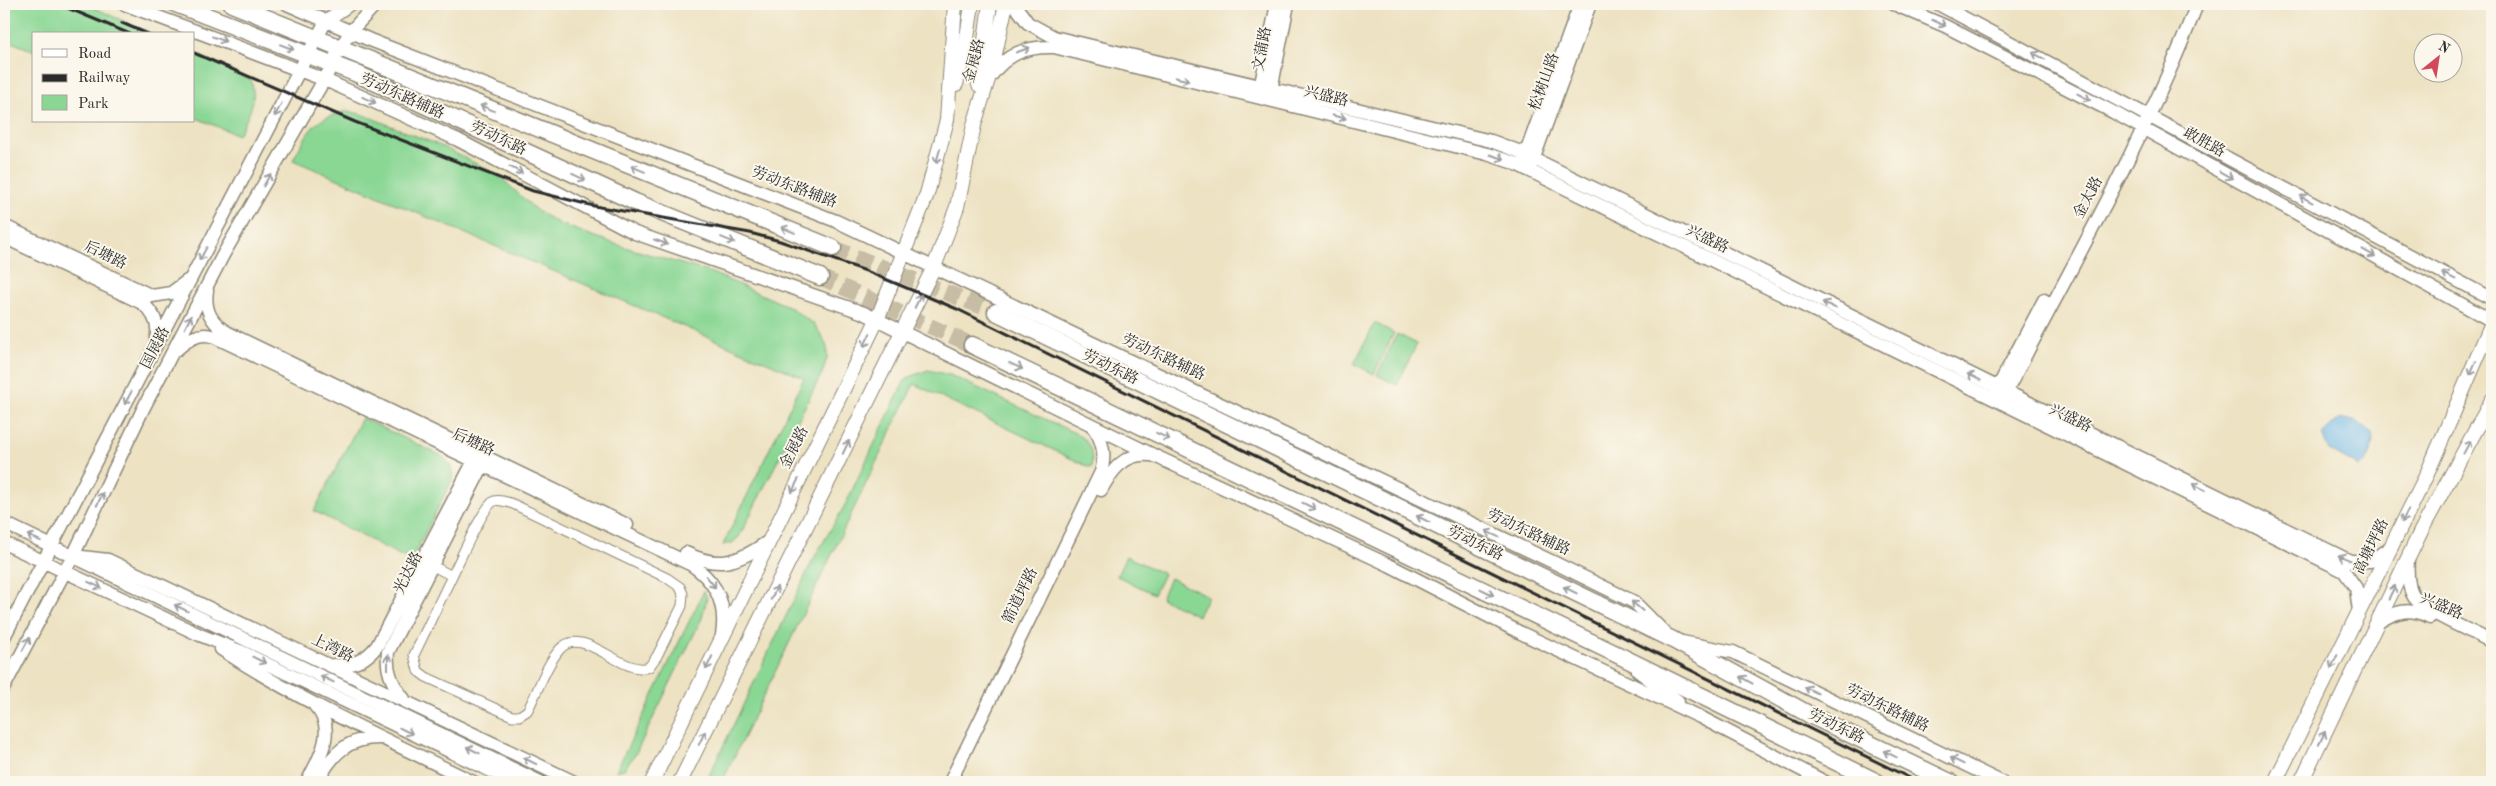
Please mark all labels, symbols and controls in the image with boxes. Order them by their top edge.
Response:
one-way arrow [1931,19,1946,29]
street label: 文蒲路 [1249,25,1275,73]
legend [32,32,195,122]
north arrow [2414,32,2464,82]
one-way arrow [211,35,226,45]
street label: 金展路 [960,37,988,85]
text: N [2436,39,2452,56]
one-way arrow [278,43,294,52]
one-way arrow [1015,45,1031,54]
text: Road [78,47,112,62]
street label: 松树山路 [1526,51,1562,113]
one-way arrow [2032,51,2047,61]
street label: 劳动东路辅路 [358,70,447,122]
text: Railway [78,71,131,86]
one-way arrow [1173,75,1189,84]
street label: 兴盛路 [1302,81,1350,110]
one-way arrow [2076,92,2091,102]
one-way arrow [361,96,376,105]
text: Park [78,97,109,112]
one-way arrow [273,102,282,117]
one-way arrow [480,103,495,112]
one-way arrow [1331,113,1347,122]
street label: 劳动东路 [468,118,529,158]
street label: 敢胜路 [2181,124,2228,160]
one-way arrow [932,147,942,163]
one-way arrow [1489,153,1504,162]
street label: 劳动东路辅路 [749,163,839,211]
one-way arrow [631,164,646,173]
one-way arrow [508,166,523,175]
one-way arrow [2219,170,2233,180]
one-way arrow [571,172,586,182]
one-way arrow [262,173,272,188]
street label: 金太路 [2070,174,2106,221]
one-way arrow [2299,193,2314,203]
street label: 兴盛路 [1683,221,1732,257]
one-way arrow [781,225,796,234]
one-way arrow [720,236,736,245]
street label: 后塘路 [81,238,129,273]
one-way arrow [653,238,669,247]
one-way arrow [198,246,207,261]
one-way arrow [2361,248,2376,258]
one-way arrow [2443,270,2457,280]
one-way arrow [913,294,923,309]
one-way arrow [1821,300,1836,310]
one-way arrow [184,315,193,330]
street label: 国展路 [137,324,173,371]
street label: 劳动东路辅路 [1119,330,1208,384]
one-way arrow [861,332,871,347]
street label: 劳动东路 [1080,346,1141,388]
one-way arrow [2467,360,2477,375]
one-way arrow [1008,362,1023,371]
one-way arrow [1967,372,1982,381]
one-way arrow [123,391,133,406]
street label: 兴盛路 [2046,400,2095,436]
street label: 金展路 [777,424,812,472]
street label: 后塘路 [449,425,497,459]
one-way arrow [1155,431,1170,441]
one-way arrow [842,440,851,455]
one-way arrow [2462,440,2472,455]
one-way arrow [790,478,799,493]
one-way arrow [2192,482,2207,491]
one-way arrow [96,492,105,507]
one-way arrow [1302,501,1317,511]
street label: 劳动东路辅路 [1484,505,1573,559]
one-way arrow [2400,508,2409,523]
one-way arrow [1416,514,1431,524]
street label: 高塘坪路 [2350,516,2392,577]
street label: 劳动东路 [1445,522,1506,564]
one-way arrow [1485,529,1500,538]
one-way arrow [27,532,42,542]
street label: 光达路 [390,549,426,596]
one-way arrow [2338,553,2353,562]
street label: 箭道坪路 [999,565,1041,626]
one-way arrow [705,575,716,588]
one-way arrow [88,581,103,591]
one-way arrow [2387,584,2397,599]
one-way arrow [769,585,779,600]
one-way arrow [1562,585,1577,595]
one-way arrow [1479,588,1494,597]
street label: 兴盛路 [2417,589,2466,623]
one-way arrow [1631,600,1644,612]
one-way arrow [174,603,189,612]
street label: 上湾路 [308,631,356,666]
one-way arrow [22,637,31,652]
one-way arrow [2329,654,2338,669]
one-way arrow [383,655,393,671]
one-way arrow [703,655,713,670]
one-way arrow [251,656,266,665]
one-way arrow [320,674,335,683]
one-way arrow [1738,675,1753,685]
street label: 劳动东路辅路 [1843,681,1932,735]
one-way arrow [1804,685,1819,694]
street label: 劳动东路 [1806,705,1867,747]
one-way arrow [398,726,413,736]
one-way arrow [697,731,707,746]
one-way arrow [2317,731,2327,746]
one-way arrow [466,745,481,754]
one-way arrow [1883,748,1898,758]
one-way arrow [523,756,538,766]
one-way arrow [1950,756,1965,765]

